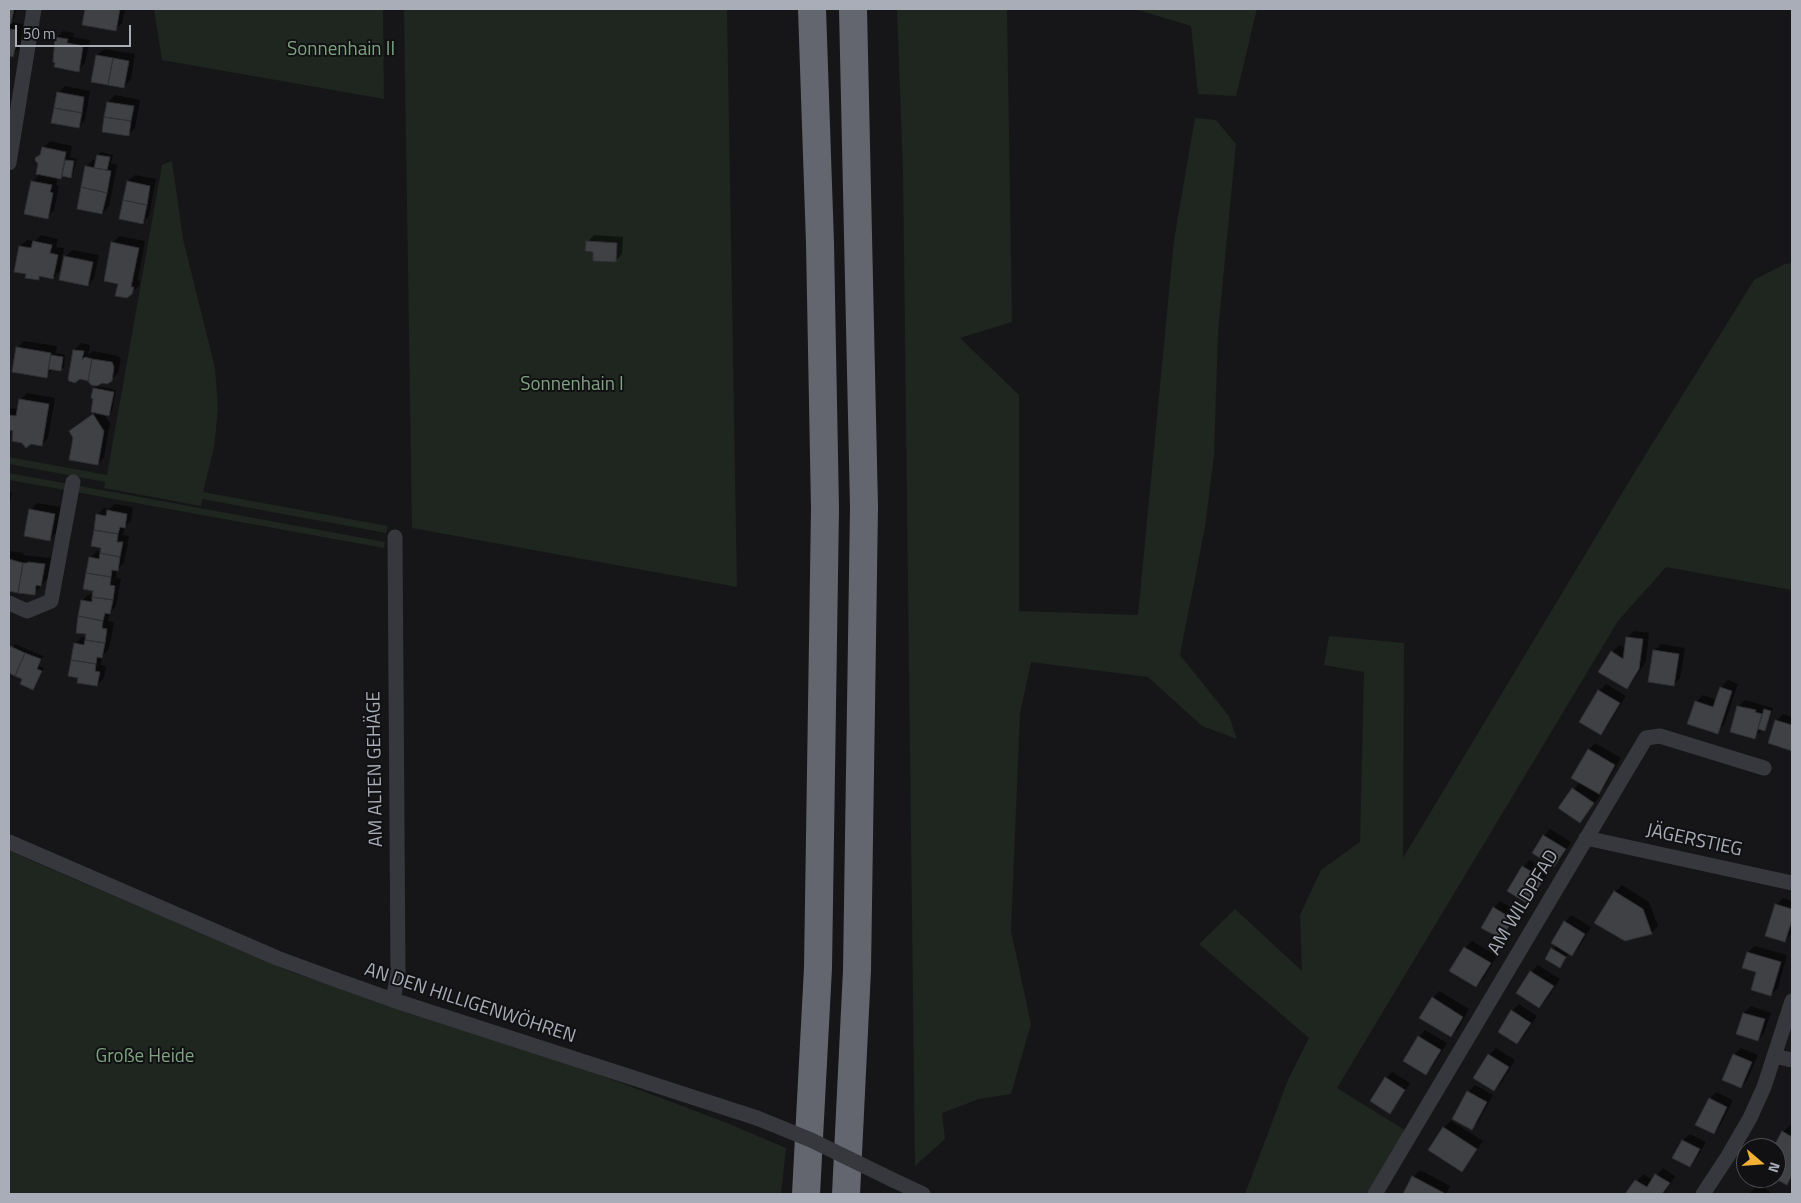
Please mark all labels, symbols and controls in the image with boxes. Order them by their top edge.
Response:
scale bar [18,15,134,47]
text: 50 m [23,22,56,45]
park label: Sonnenhain II [287,39,395,61]
park label: Sonnenhain I [520,374,624,396]
street label: AM ALTEN GEHÄGE [363,691,389,847]
street label: JÄGERSTIEG [1644,820,1744,862]
street label: AM WILDPFAD [1484,846,1564,960]
street label: AN DEN HILLIGENWÖHREN [361,959,579,1049]
park label: Große Heide [96,1046,194,1068]
north arrow [1736,1138,1786,1188]
text: N [1763,1160,1786,1175]

